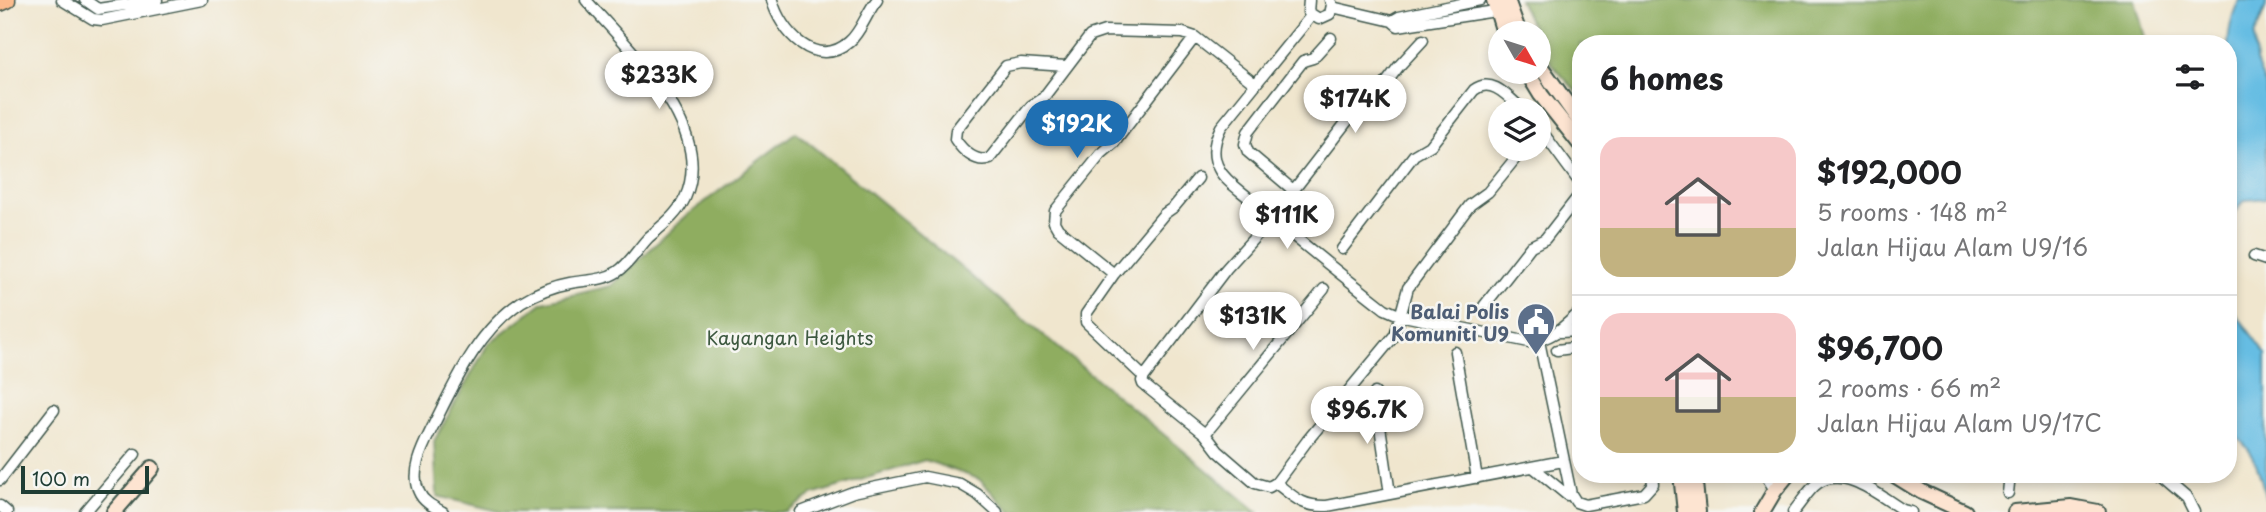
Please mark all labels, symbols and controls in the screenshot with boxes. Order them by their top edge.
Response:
north arrow [1488,21,1550,84]
map controls [1488,21,1551,161]
pin: $233K [610,52,708,111]
text: 6 homes [1600,55,1723,100]
text: $233K [621,56,697,91]
icon: filters [2171,58,2209,96]
pin: $174K [1306,76,1404,135]
text: $174K [1320,80,1390,115]
button: layers [1488,98,1551,161]
pin: $192K [1028,100,1126,160]
text: $192K [1041,105,1113,140]
text: $192,000 [1817,149,1962,194]
icon: home [1656,165,1740,249]
pin: $111K [1238,191,1336,251]
text: 5 rooms · 148 m² [1817,194,2008,229]
text: $111K [1255,196,1319,231]
text: Jalan Hijau Alam U9/16 [1817,229,2088,264]
pin: $131K [1204,292,1302,352]
text: $131K [1219,297,1287,332]
place label: Balai Polis Komuniti U9 [1391,297,1509,347]
public building icon: Balai Polis Komuniti U9 [1515,301,1557,356]
park label: Kayangan Heights [707,323,873,351]
text: $96,700 [1817,325,1943,370]
icon: home [1656,341,1740,425]
text: 2 rooms · 66 m² [1817,370,2001,405]
pin: $96.7K [1310,386,1424,446]
text: $96.7K [1327,391,1407,426]
text: Jalan Hijau Alam U9/17C [1817,405,2102,440]
scale bar [21,463,149,495]
text: 100 m [32,464,90,492]

